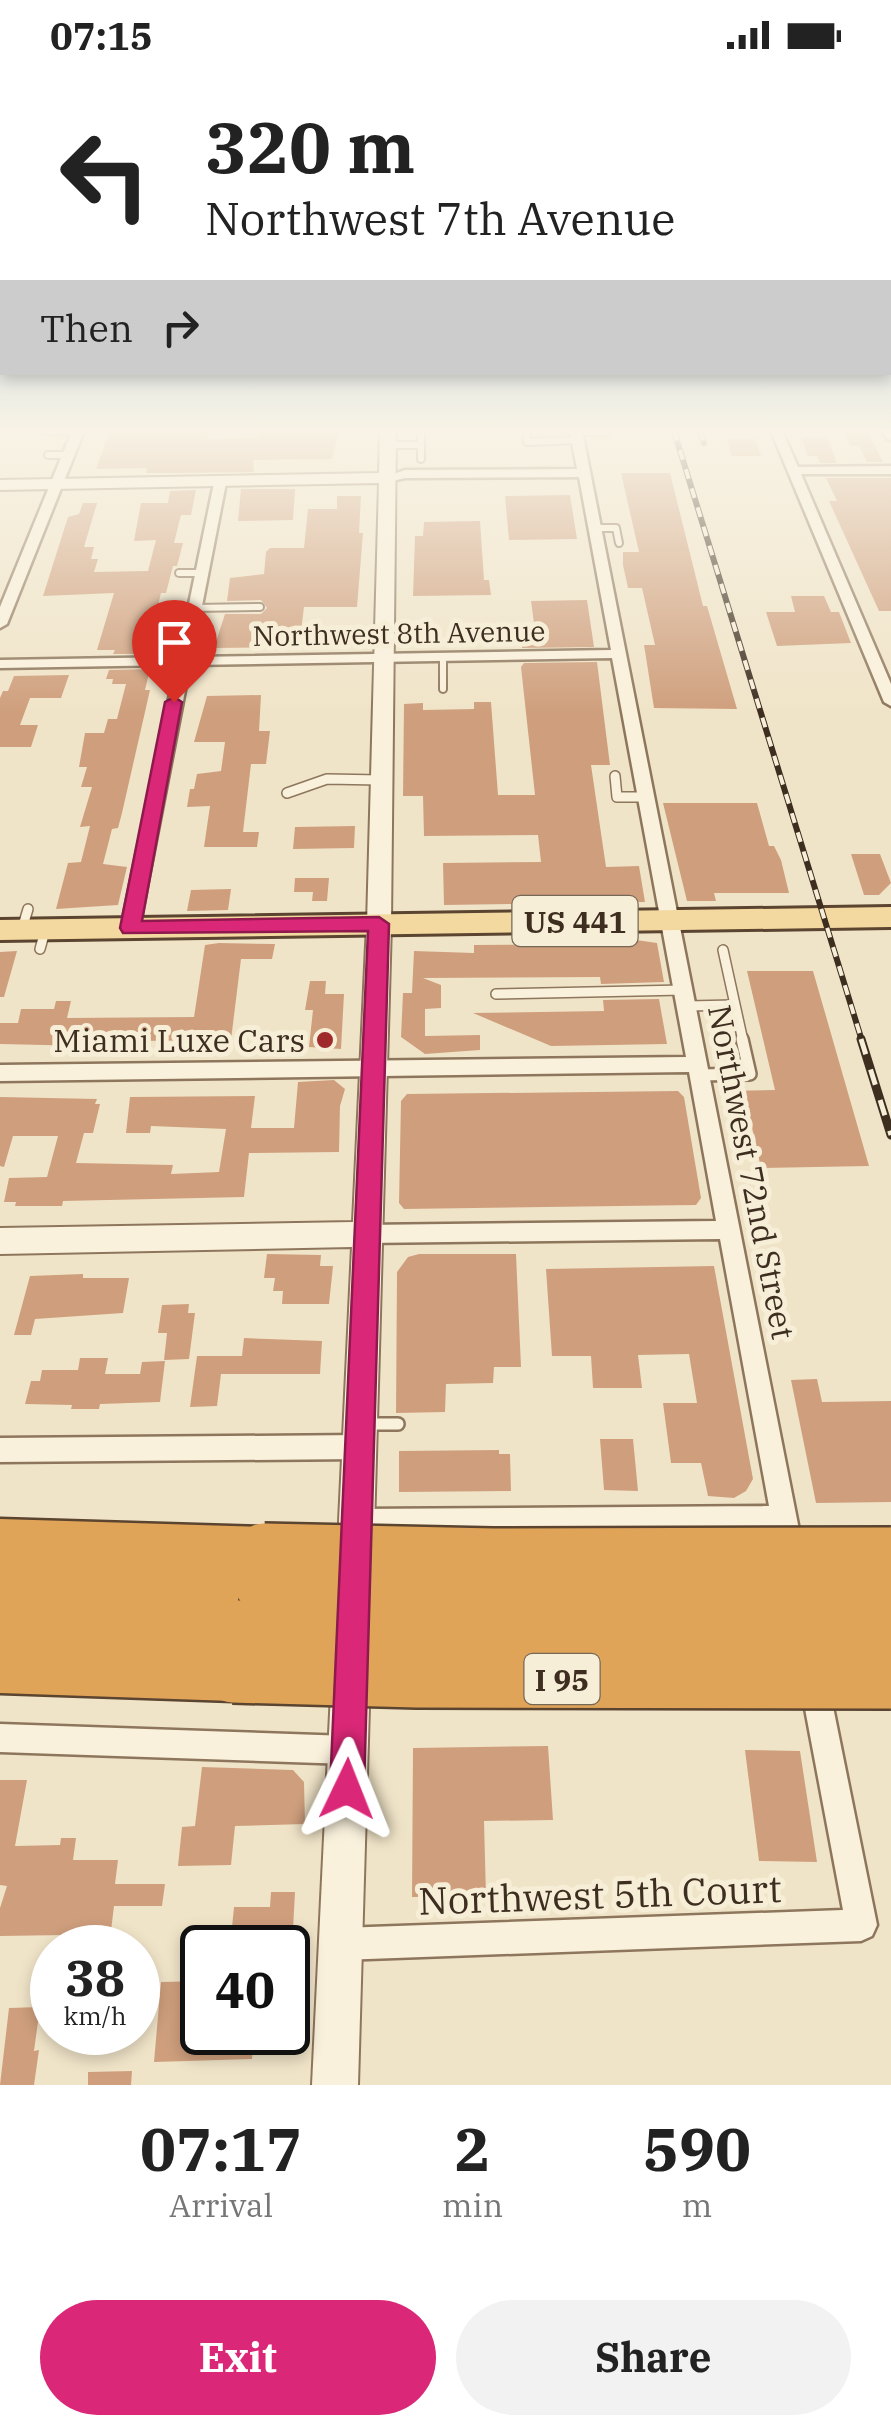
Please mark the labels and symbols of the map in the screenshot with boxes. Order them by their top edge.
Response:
pin [132,600,217,703]
street label: Northwest 8th Avenue [252,612,546,654]
road number: US 441 [512,896,638,946]
street label: Northwest 72nd Street [699,1001,805,1343]
place label: Miami Luxe Cars [53,1019,305,1061]
marker: Miami Luxe Cars [314,1029,336,1051]
road number: I 95 [524,1654,600,1704]
position arrow [295,1737,399,1841]
street label: Northwest 5th Court [417,1863,783,1925]
speed limit sign: 40 [180,1925,310,2055]

